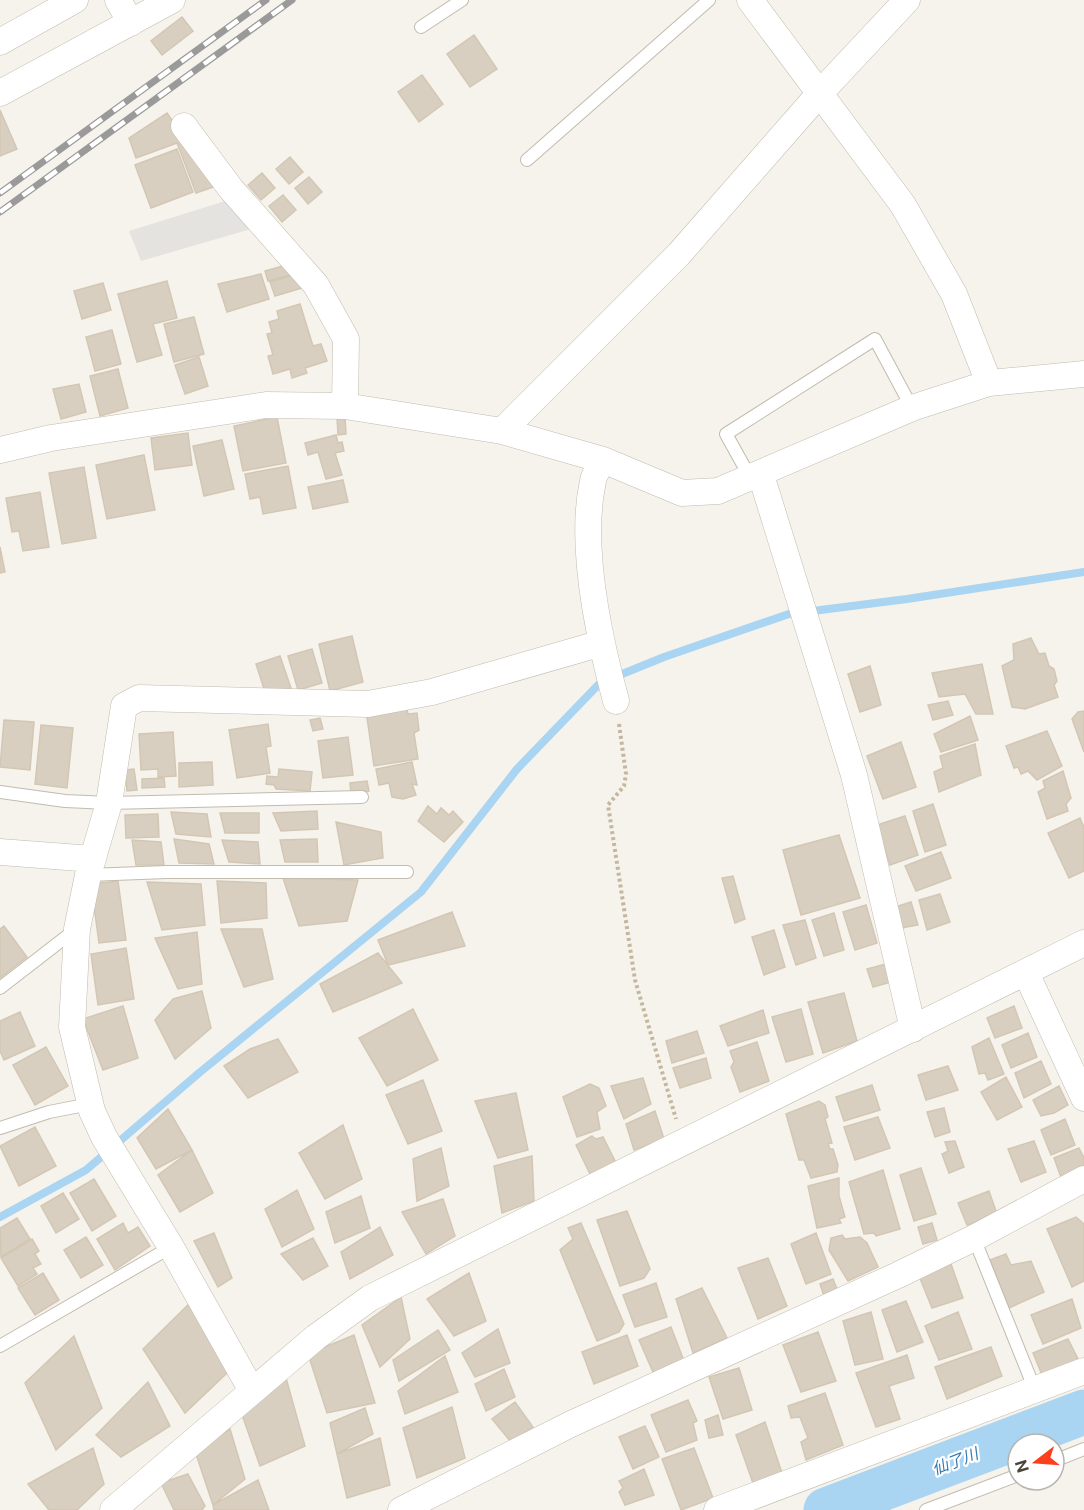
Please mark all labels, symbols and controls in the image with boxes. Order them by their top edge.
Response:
north arrow [1006,1432,1066,1492]
water label: 仙了川 [929,1443,983,1479]
text: N [1011,1457,1033,1475]

